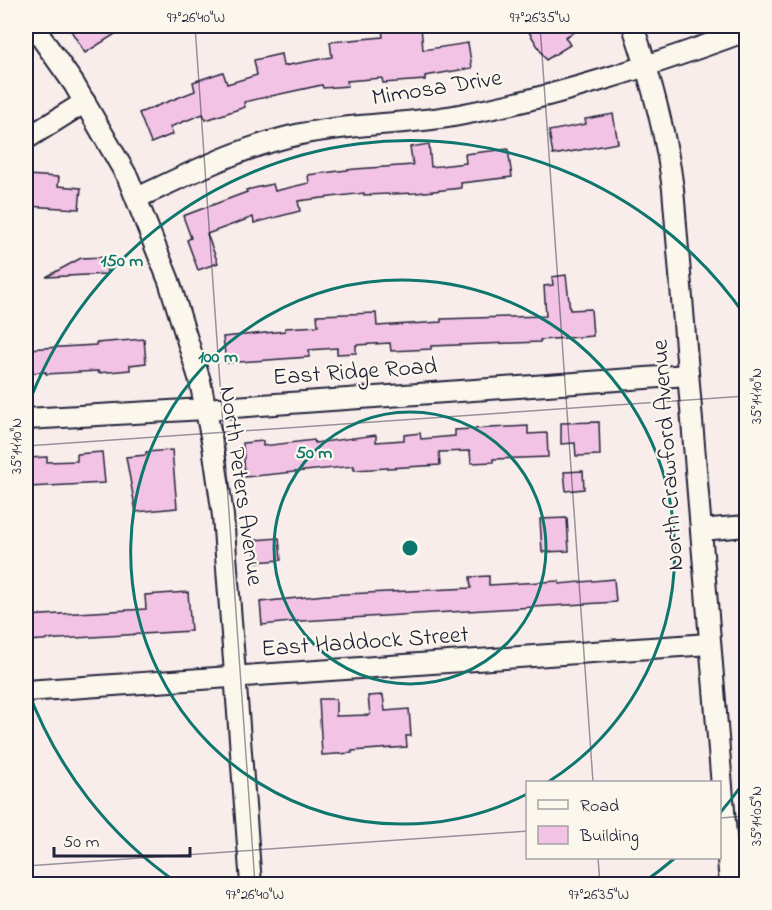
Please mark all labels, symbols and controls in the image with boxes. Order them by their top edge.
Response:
text: 97°26'40"W [167,7,225,29]
text: 97°26'35"W [510,7,570,29]
street label: Mimosa Drive [369,61,505,117]
text: 150 m [101,249,143,275]
street label: North Crawford Avenue [643,338,695,572]
text: 100 m [198,345,238,371]
street label: East Ridge Road [272,350,439,396]
text: 35°14'10"N [746,368,768,424]
street label: North Peters Avenue [209,384,271,588]
text: 35°14'10"N [6,418,28,474]
text: 50 m [296,441,332,467]
centre of rings [400,538,420,558]
street label: East Haddock Street [260,618,470,668]
legend [526,781,721,859]
text: 35°14'05"N [746,786,768,846]
text: Road [580,794,619,820]
scale bar [54,820,190,858]
text: Building [579,824,639,851]
text: 50 m [63,830,100,856]
text: 97°26'40"W [226,884,284,906]
text: 97°26'35"W [569,884,629,906]

